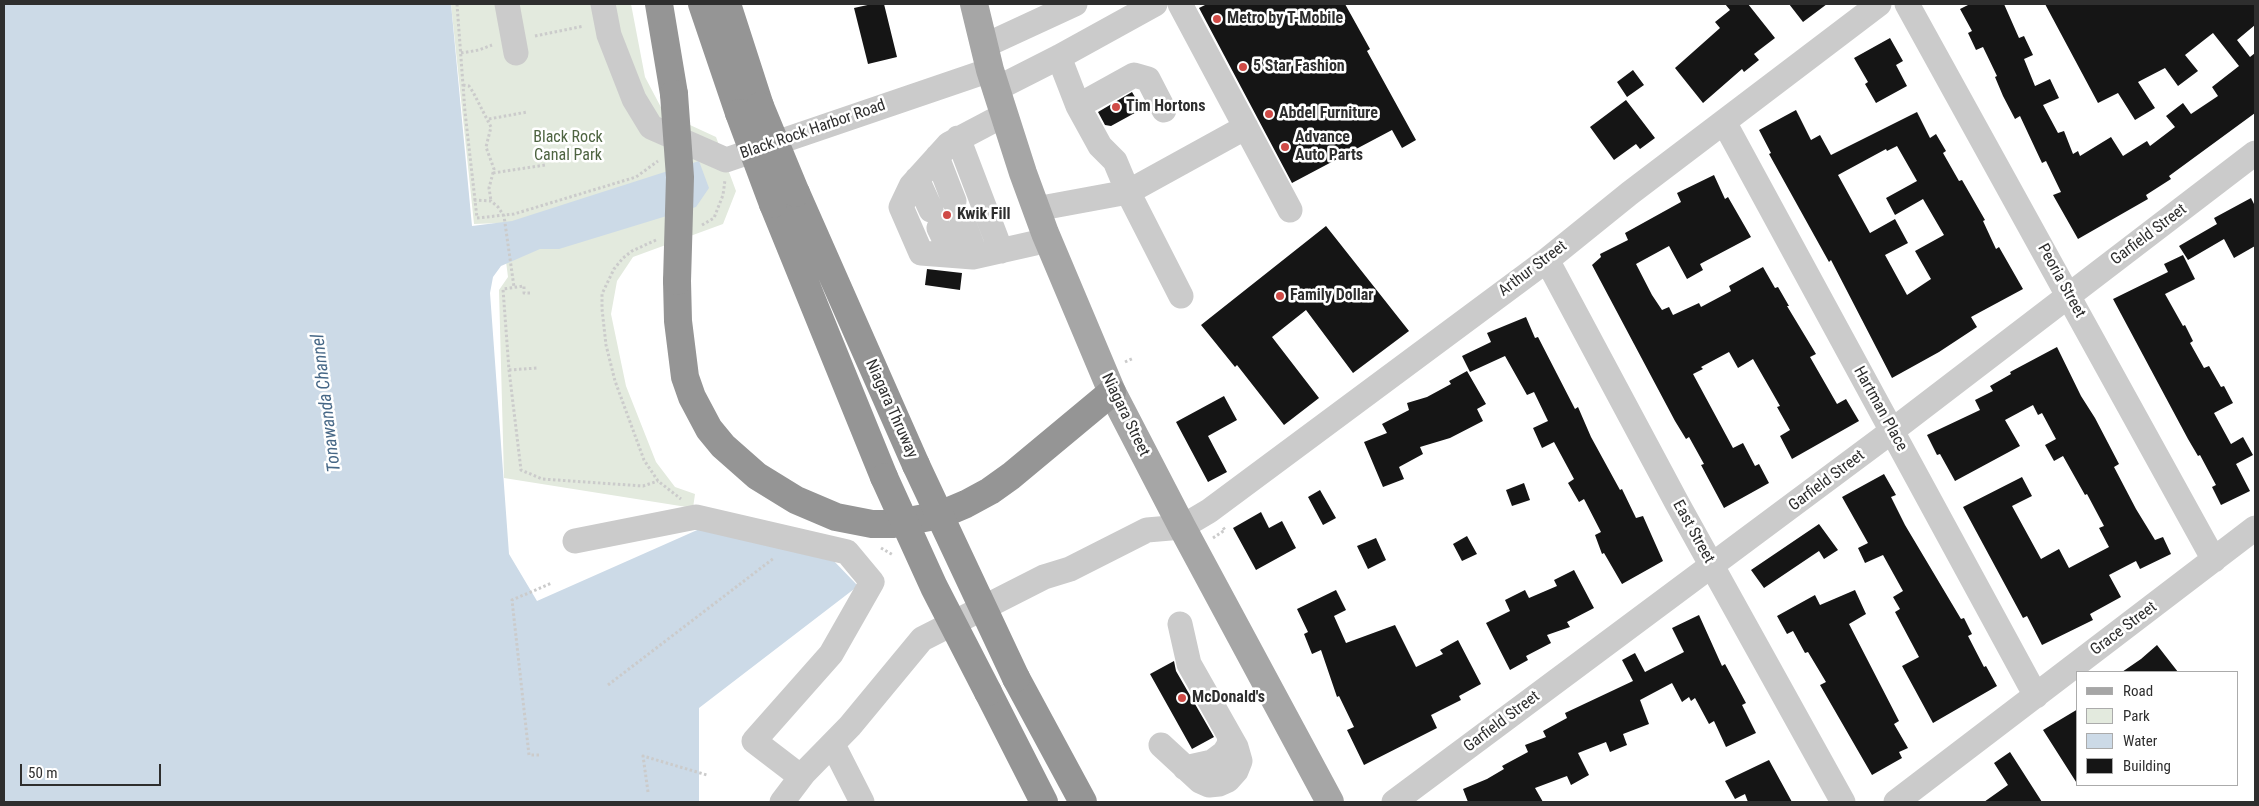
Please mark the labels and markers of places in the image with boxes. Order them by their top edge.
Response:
place label: Metro by T-Mobile [1227,9,1343,29]
marker: Metro by T-Mobile [1211,13,1223,25]
place label: 5 Star Fashion [1253,57,1345,77]
marker: 5 Star Fashion [1237,61,1249,73]
place label: Tim Hortons [1126,97,1206,117]
marker: Tim Hortons [1110,101,1122,113]
place label: Abdel Furniture [1279,104,1378,124]
marker: Abdel Furniture [1263,108,1275,120]
place label: Advance Auto Parts [1295,128,1363,166]
marker: Advance Auto Parts [1279,141,1291,153]
place label: Kwik Fill [957,205,1011,225]
marker: Kwik Fill [941,209,953,221]
place label: Family Dollar [1290,286,1374,306]
marker: Family Dollar [1274,290,1286,302]
place label: McDonald's [1192,688,1265,708]
marker: McDonald's [1176,692,1188,704]

